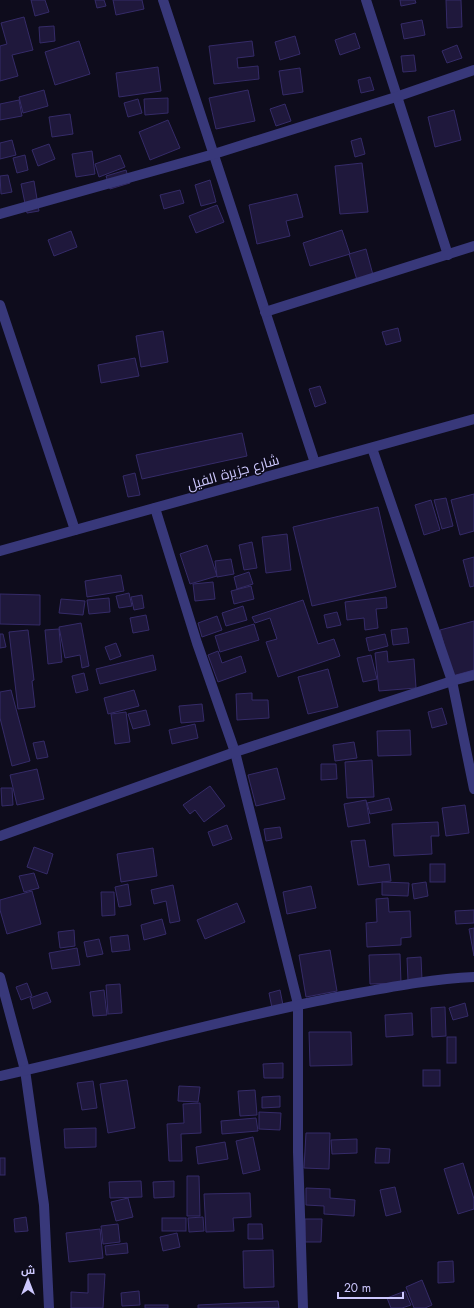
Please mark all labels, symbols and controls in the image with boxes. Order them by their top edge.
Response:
street label: شارع جزيرة الفيل [184,449,282,495]
north arrow [8,1260,48,1300]
text: ش [21,1262,35,1278]
scale bar [338,1274,403,1300]
text: 20 m [344,1279,371,1297]

